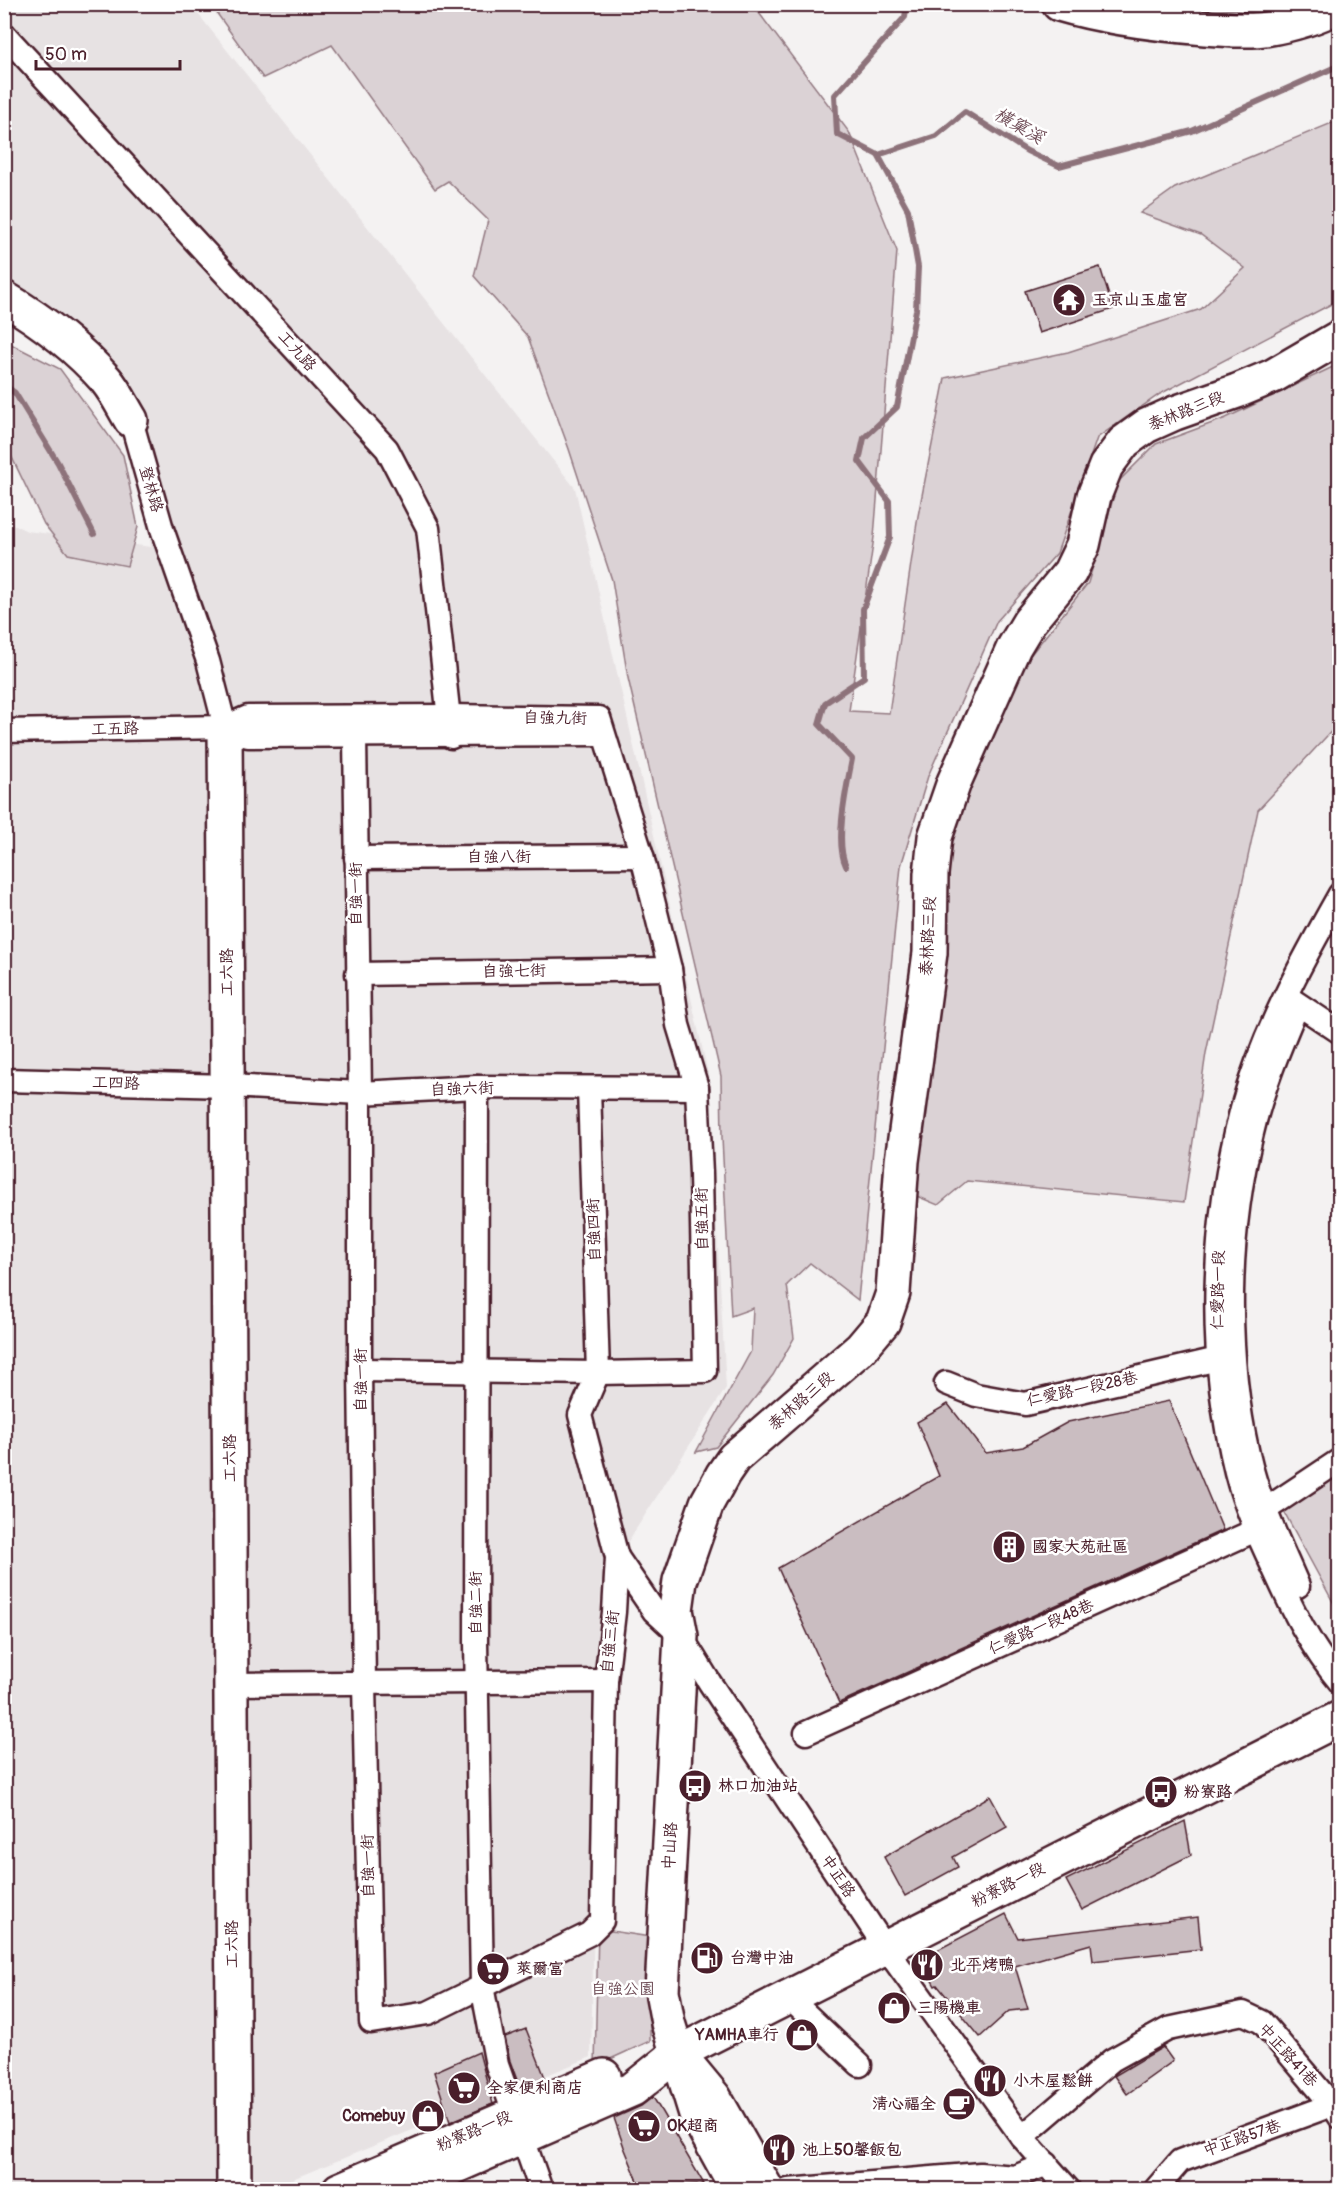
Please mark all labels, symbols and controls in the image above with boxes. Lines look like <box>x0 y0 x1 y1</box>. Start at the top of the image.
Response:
scale bar <box>36 33 180 71</box>
text: 50 m <box>45 43 87 66</box>
water label: 橫窠溪 <box>990 103 1049 150</box>
temple icon: 玉京山玉虛宮 <box>1051 282 1087 318</box>
place label: 玉京山玉虛宮 <box>1092 290 1188 310</box>
street label: 工九路 <box>274 326 320 376</box>
street label: 泰林路三段 <box>1145 387 1227 435</box>
street label: 登林路 <box>135 463 167 515</box>
street label: 自強九街 <box>523 707 587 729</box>
street label: 工五路 <box>91 719 139 739</box>
street label: 自強八街 <box>467 847 531 867</box>
street label: 自強一街 <box>346 862 366 926</box>
street label: 泰林路三段 <box>916 896 940 976</box>
street label: 工六路 <box>217 948 237 996</box>
street label: 自強七街 <box>482 960 546 982</box>
street label: 工四路 <box>92 1072 140 1094</box>
street label: 自強六街 <box>430 1078 494 1100</box>
street label: 自強五街 <box>691 1187 713 1251</box>
street label: 自強四街 <box>583 1198 605 1262</box>
street label: 仁愛路一段 <box>1207 1250 1229 1330</box>
street label: 自強一街 <box>351 1348 371 1412</box>
street label: 泰林路三段 <box>764 1367 838 1435</box>
street label: 仁愛路一段28巷 <box>1025 1367 1139 1411</box>
street label: 工六路 <box>220 1434 240 1482</box>
building icon: 國家大苑社區 <box>991 1529 1027 1565</box>
place label: 國家大苑社區 <box>1032 1537 1128 1557</box>
street label: 自強二街 <box>466 1571 486 1635</box>
street label: 仁愛路一段48巷 <box>985 1595 1097 1659</box>
street label: 自強三街 <box>597 1609 623 1675</box>
bus stop icon: 林口加油站 <box>677 1768 713 1804</box>
bus stop icon: 粉寮路 <box>1143 1774 1179 1810</box>
place label: 林口加油站 <box>718 1776 798 1796</box>
place label: 粉寮路 <box>1184 1782 1232 1802</box>
street label: 中山路 <box>659 1822 681 1870</box>
street label: 自強一街 <box>357 1834 379 1898</box>
street label: 中正路 <box>816 1851 860 1901</box>
street label: 粉寮路一段 <box>968 1858 1048 1912</box>
street label: 工六路 <box>222 1920 242 1968</box>
fuel station icon: 台灣中油 <box>689 1940 725 1976</box>
restaurant icon: 北平烤鴨 <box>909 1947 945 1983</box>
place label: 台灣中油 <box>730 1948 794 1968</box>
supermarket icon: 萊爾富 <box>475 1951 511 1987</box>
place label: 北平烤鴨 <box>950 1955 1014 1975</box>
place label: 萊爾富 <box>516 1959 564 1979</box>
park label: 自強公園 <box>591 1979 655 1999</box>
shop icon: 三陽機車 <box>876 1990 912 2026</box>
place label: 三陽機車 <box>917 1998 981 2018</box>
shop icon: YAMHA車行 <box>784 2017 820 2053</box>
street label: 中正路41巷 <box>1254 2019 1322 2091</box>
place label: YAMHA車行 <box>694 2025 779 2045</box>
restaurant icon: 小木屋鬆餅 <box>972 2063 1008 2099</box>
supermarket icon: 全家便利商店 <box>446 2070 482 2106</box>
place label: 小木屋鬆餅 <box>1013 2071 1093 2091</box>
place label: 全家便利商店 <box>487 2078 583 2098</box>
cafe icon: 清心福全 <box>941 2086 977 2122</box>
place label: 清心福全 <box>872 2094 936 2114</box>
shop icon: Comebuy <box>410 2098 446 2134</box>
place label: Comebuy <box>342 2106 405 2126</box>
street label: 粉寮路一段 <box>433 2106 515 2156</box>
supermarket icon: OK超商 <box>626 2108 662 2144</box>
street label: 中正路57巷 <box>1200 2115 1284 2161</box>
place label: OK超商 <box>667 2116 719 2136</box>
restaurant icon: 池上50馨飯包 <box>761 2132 797 2168</box>
place label: 池上50馨飯包 <box>802 2140 902 2160</box>

